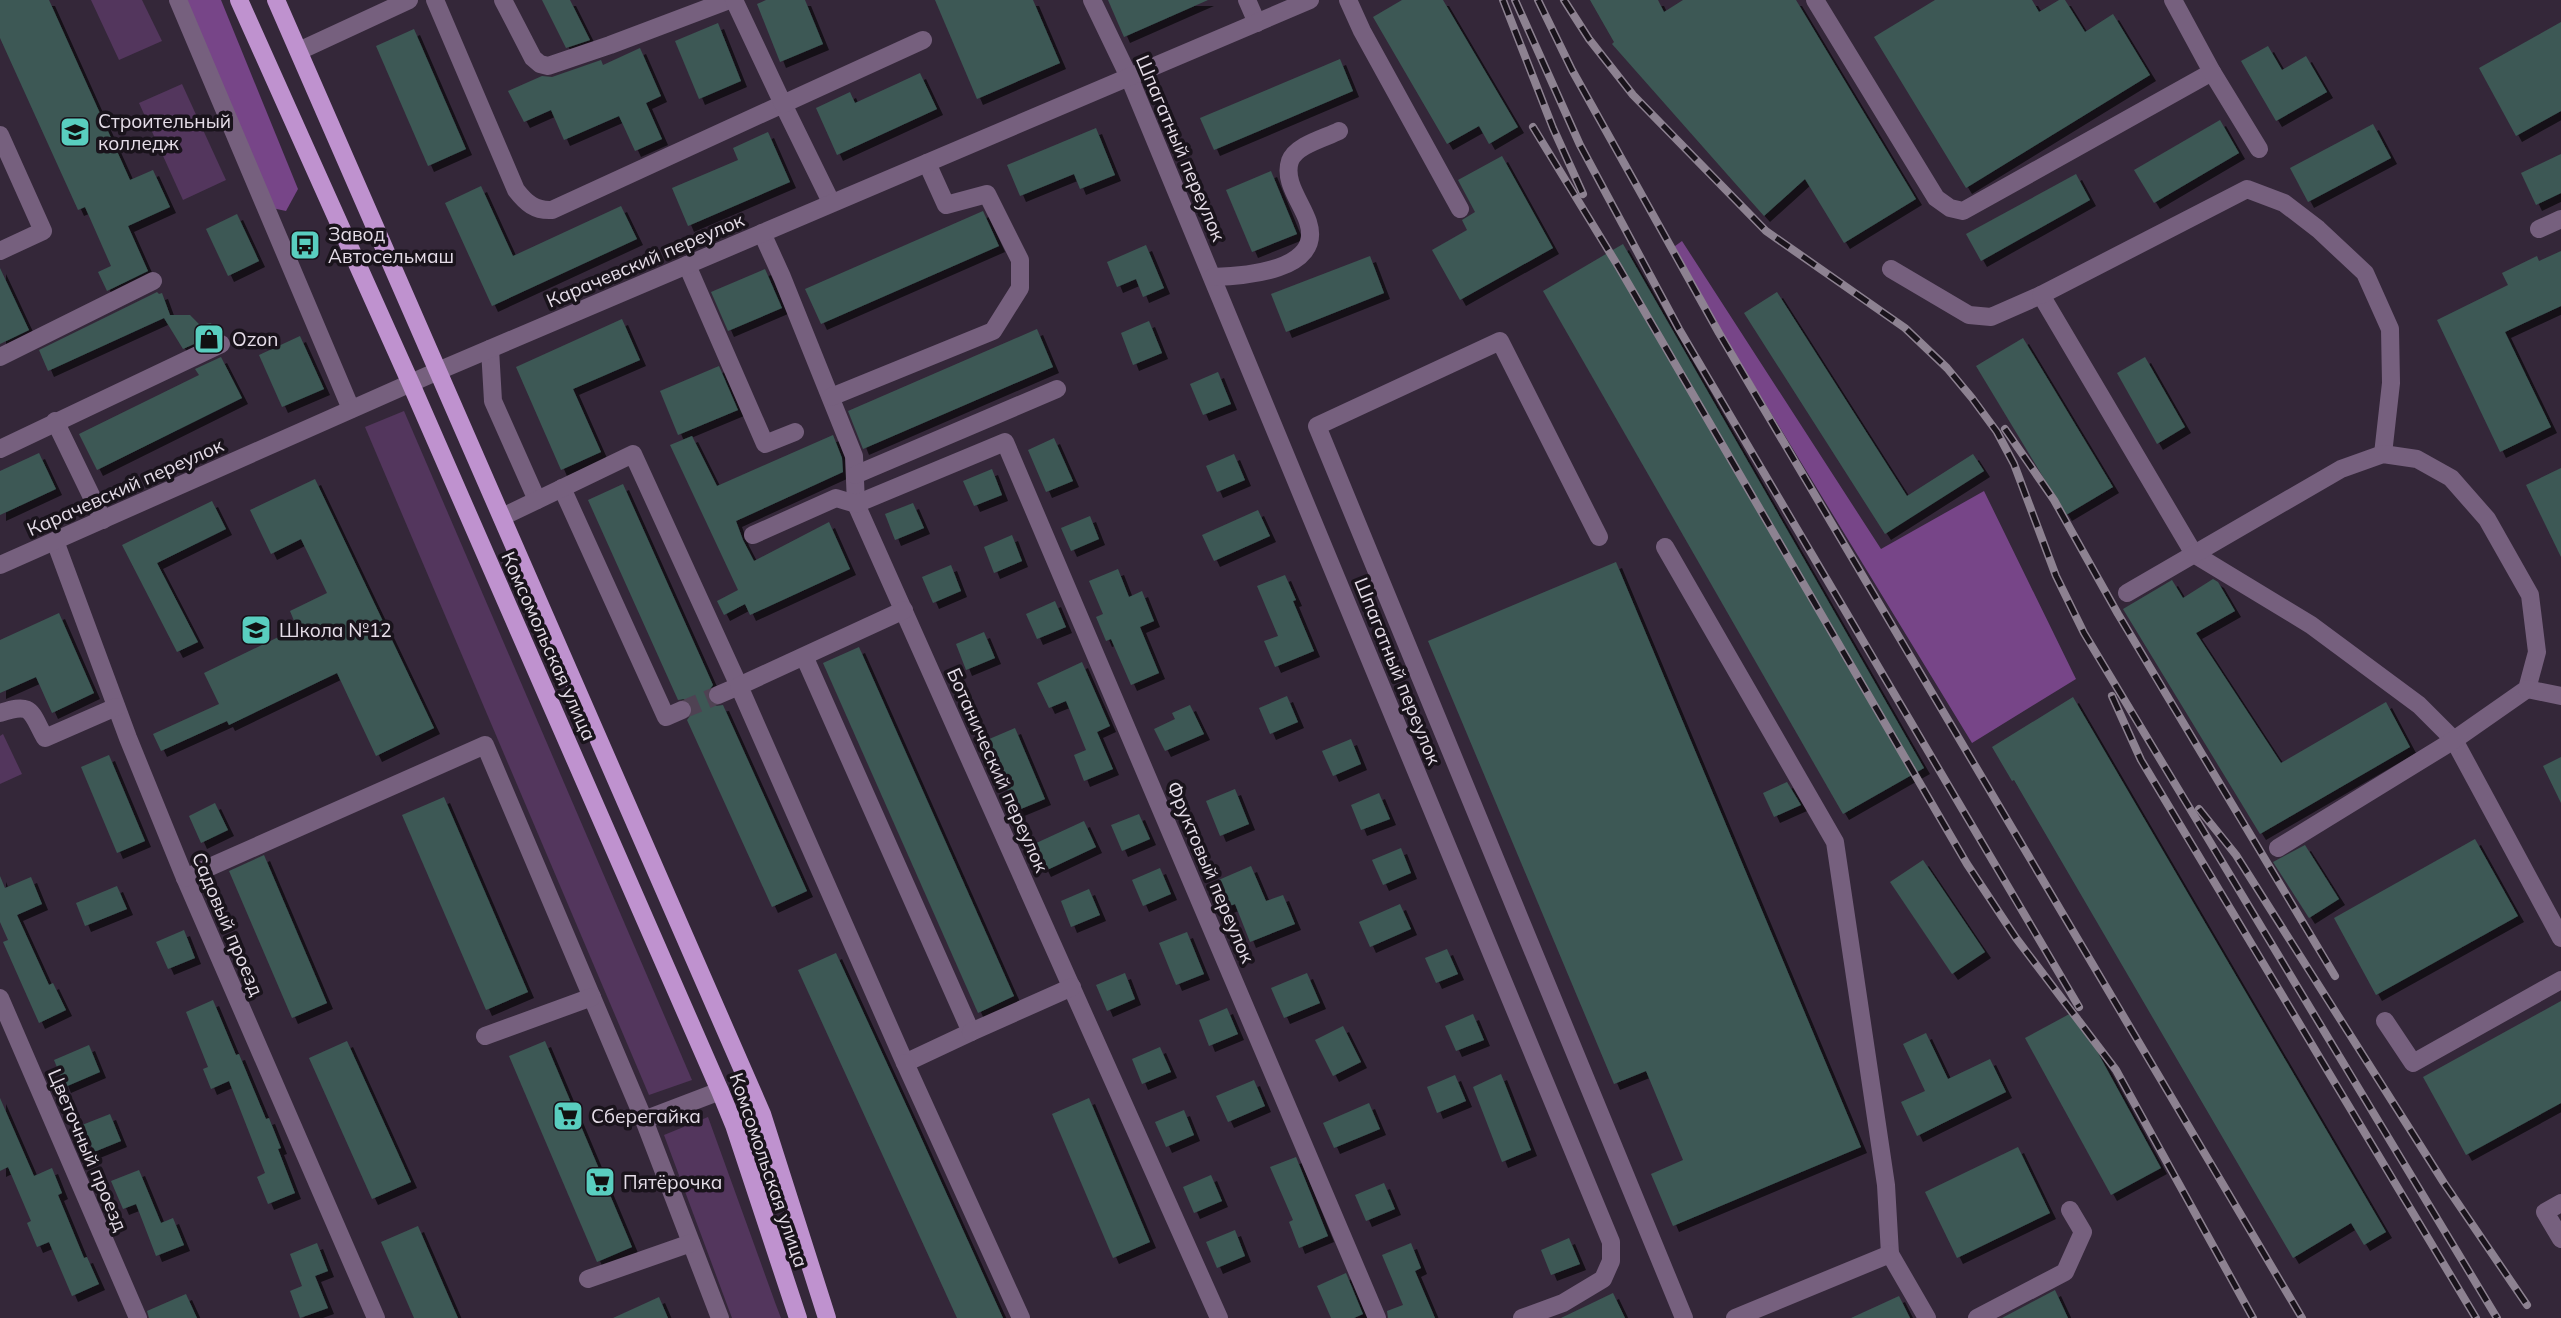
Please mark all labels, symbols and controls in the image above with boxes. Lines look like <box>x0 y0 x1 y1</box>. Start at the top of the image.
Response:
street label: Шпагатный переулок <box>1131 51 1231 245</box>
place label: Строительный колледж <box>98 109 231 155</box>
school or university icon: Строительный колледж <box>58 115 92 149</box>
street label: Карачевский переулок <box>543 207 748 313</box>
place label: Завод Автосельмаш <box>328 222 454 268</box>
bus stop icon: Завод Автосельмаш <box>288 228 322 262</box>
shop icon: Ozon <box>192 322 226 356</box>
place label: Ozon <box>232 327 278 351</box>
street label: Карачевский переулок <box>23 433 228 541</box>
street label: Комсомольская улица <box>497 548 601 744</box>
street label: Шпагатный переулок <box>1349 574 1447 769</box>
school or university icon: Школа №12 <box>239 613 273 647</box>
place label: Школа №12 <box>279 618 392 642</box>
street label: Ботанический переулок <box>942 664 1054 877</box>
street label: Фруктовый переулок <box>1162 778 1260 967</box>
street label: Садовый проезд <box>187 849 269 1000</box>
street label: Цветочный проезд <box>43 1065 133 1235</box>
street label: Комсомольская улица <box>724 1070 814 1270</box>
supermarket icon: Сберегайка <box>551 1099 585 1133</box>
place label: Сберегайка <box>591 1104 701 1128</box>
supermarket icon: Пятёрочка <box>583 1165 617 1199</box>
place label: Пятёрочка <box>623 1170 722 1194</box>

